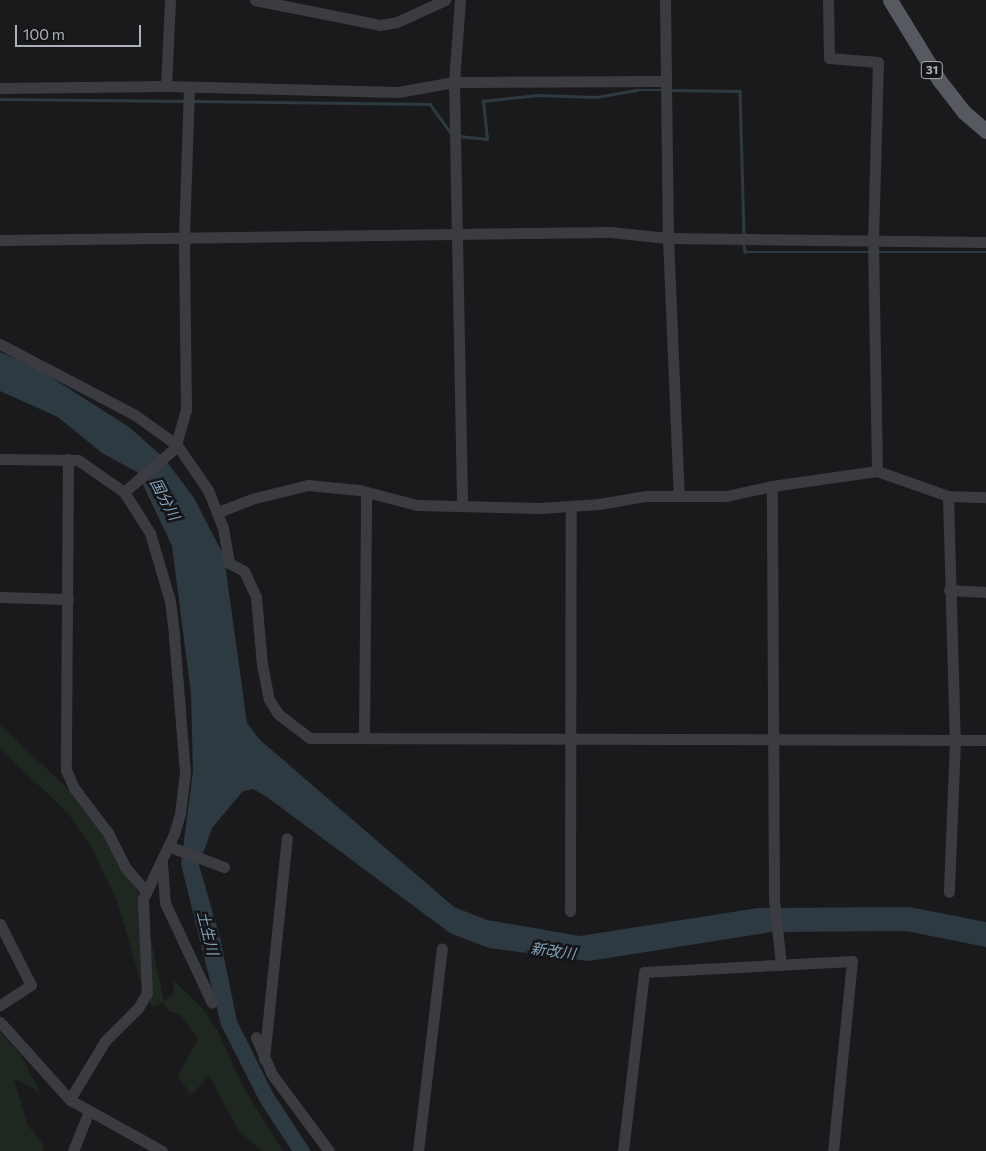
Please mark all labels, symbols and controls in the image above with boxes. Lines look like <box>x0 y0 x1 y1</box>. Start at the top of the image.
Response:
scale bar <box>18 15 144 47</box>
text: 100 m <box>23 25 65 43</box>
road number: 31 <box>921 60 943 80</box>
water label: 国分川 <box>146 475 184 523</box>
water label: 土生川 <box>194 909 222 957</box>
water label: 新改川 <box>529 939 577 963</box>

